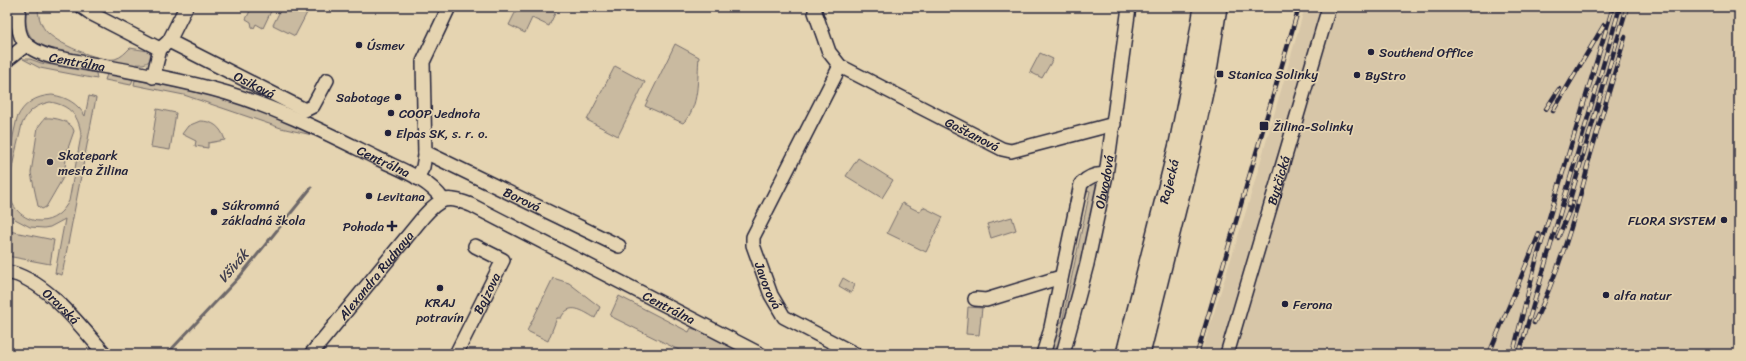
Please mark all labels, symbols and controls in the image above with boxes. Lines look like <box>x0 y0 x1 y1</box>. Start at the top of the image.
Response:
place label: Úsmev <box>367 34 405 57</box>
marker: Úsmev <box>354 40 364 50</box>
place label: Southend Office <box>1379 41 1474 64</box>
street label: Centrálna <box>47 46 108 78</box>
marker: Southend Office <box>1366 47 1376 57</box>
place label: Stanica Solinky <box>1228 63 1318 86</box>
place label: ByStro <box>1365 64 1406 87</box>
street label: Osiková <box>230 65 280 105</box>
marker: Stanica Solinky <box>1215 69 1225 79</box>
marker: ByStro <box>1352 70 1362 80</box>
place label: Sabotage <box>336 86 390 109</box>
marker: Sabotage <box>393 92 403 102</box>
place label: COOP Jednota <box>399 102 480 125</box>
marker: COOP Jednota <box>386 108 396 118</box>
street label: Gaštanová <box>941 111 1004 158</box>
place label: Žilina-Solinky <box>1273 115 1353 138</box>
marker: Žilina-Solinky <box>1258 120 1270 132</box>
place label: Elpas SK, s. r. o. <box>396 122 488 145</box>
marker: Elpas SK, s. r. o. <box>383 128 393 138</box>
street label: Centrálna <box>353 139 415 184</box>
place label: Skatepark mesta Žilina <box>58 144 128 182</box>
street label: Bytčická <box>1260 152 1297 208</box>
street label: Obvodová <box>1088 153 1121 211</box>
street label: Rajecká <box>1152 156 1186 206</box>
marker: Skatepark mesta Žilina <box>45 157 55 167</box>
street label: Borová <box>499 181 545 219</box>
place label: Levitana <box>377 185 426 208</box>
marker: Levitana <box>364 191 374 201</box>
place label: Súkromná základná škola <box>221 194 306 232</box>
marker: Súkromná základná škola <box>209 207 219 217</box>
place label: FLORA SYSTEM <box>1628 209 1716 232</box>
place label: Pohoda <box>343 215 384 238</box>
marker: FLORA SYSTEM <box>1719 215 1729 225</box>
marker: Pohoda <box>387 221 397 231</box>
street label: Alexandra Rudnaya <box>332 225 420 326</box>
water label: Všivák <box>211 242 256 289</box>
street label: Javorová <box>748 258 788 314</box>
street label: Bajzova <box>467 268 507 318</box>
street label: Oravská <box>37 282 86 330</box>
marker: KRAJ potravín <box>435 283 445 293</box>
street label: Centrálna <box>638 284 700 331</box>
place label: alfa natur <box>1614 284 1672 307</box>
marker: alfa natur <box>1601 290 1611 300</box>
place label: KRAJ potravín <box>415 291 464 329</box>
place label: Ferona <box>1293 293 1333 316</box>
marker: Ferona <box>1280 299 1290 309</box>

